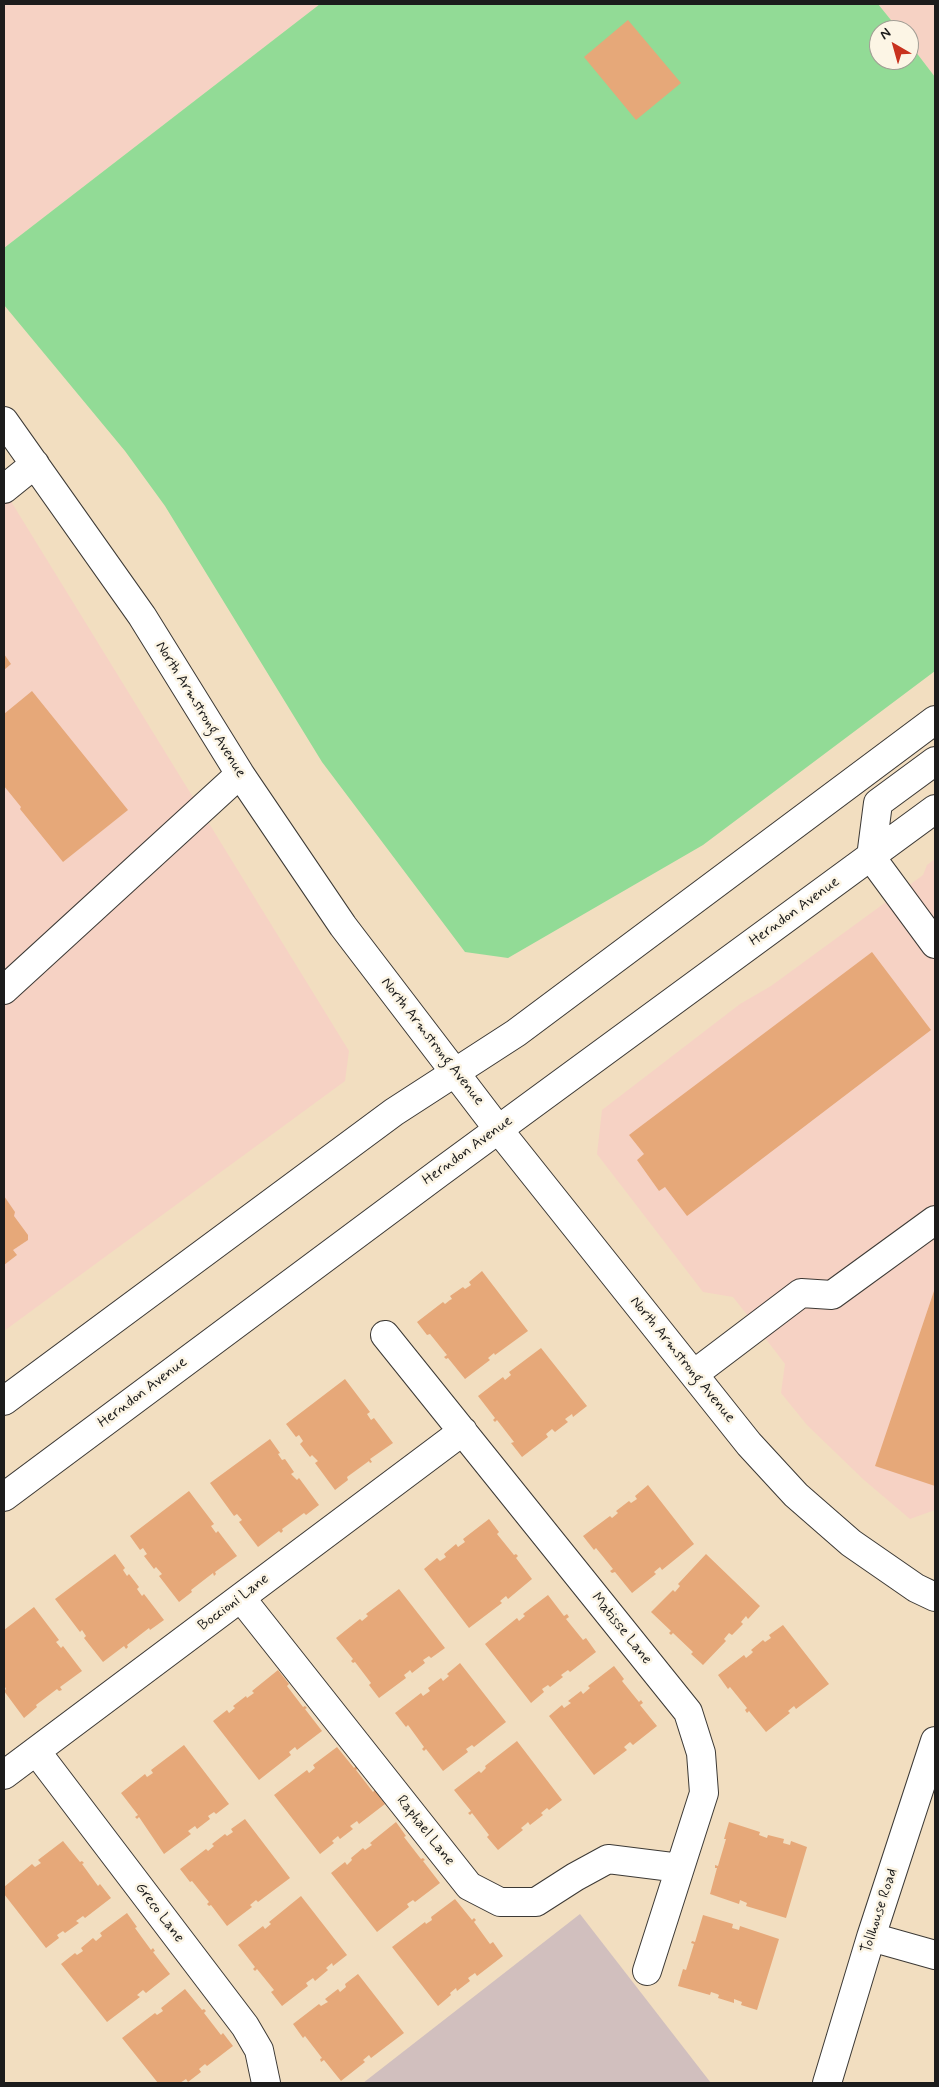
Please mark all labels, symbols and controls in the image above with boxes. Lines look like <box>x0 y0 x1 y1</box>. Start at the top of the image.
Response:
north arrow <box>869 20 919 70</box>
text: N <box>876 24 895 44</box>
street label: North Armstrong Avenue <box>151 639 249 781</box>
street label: Herndon Avenue <box>746 873 844 951</box>
street label: North Armstrong Avenue <box>376 974 488 1110</box>
street label: Herndon Avenue <box>419 1112 517 1190</box>
street label: North Armstrong Avenue <box>626 1293 738 1427</box>
street label: Herndon Avenue <box>95 1354 191 1432</box>
street label: Boccioni Lane <box>195 1571 273 1635</box>
street label: Matisse Lane <box>587 1590 655 1668</box>
street label: Raphael Lane <box>392 1792 458 1870</box>
street label: Tollhouse Road <box>858 1866 902 1956</box>
street label: Greco Lane <box>131 1879 187 1947</box>

